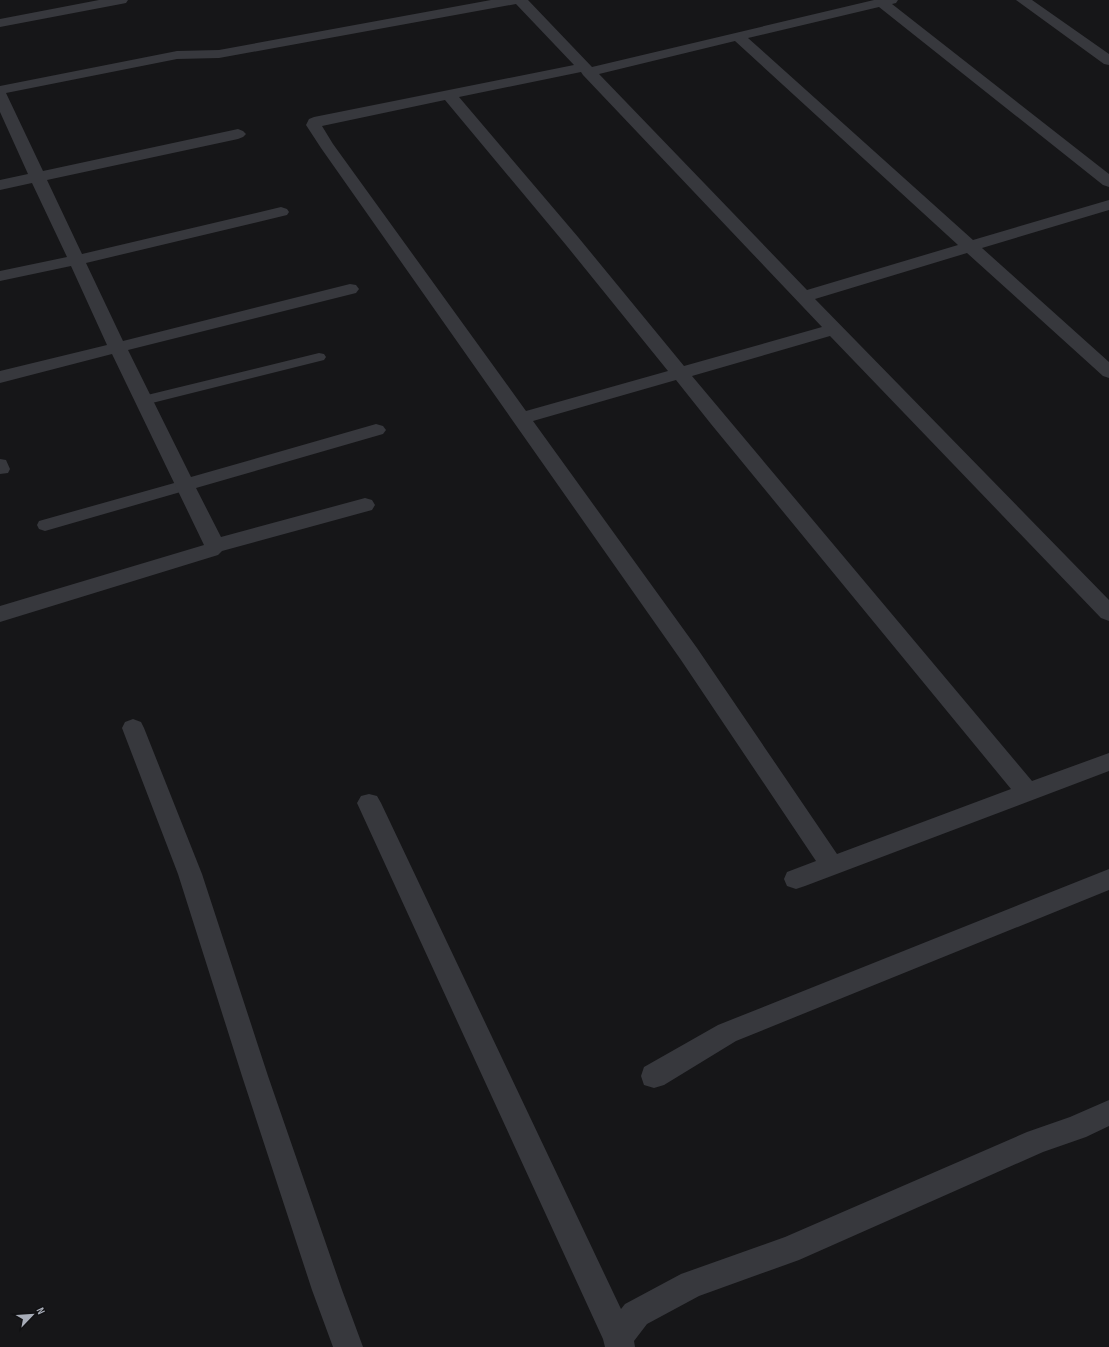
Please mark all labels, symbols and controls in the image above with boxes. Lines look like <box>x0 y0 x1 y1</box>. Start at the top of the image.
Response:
north arrow <box>12 1295 52 1335</box>
text: N <box>33 1306 48 1317</box>

